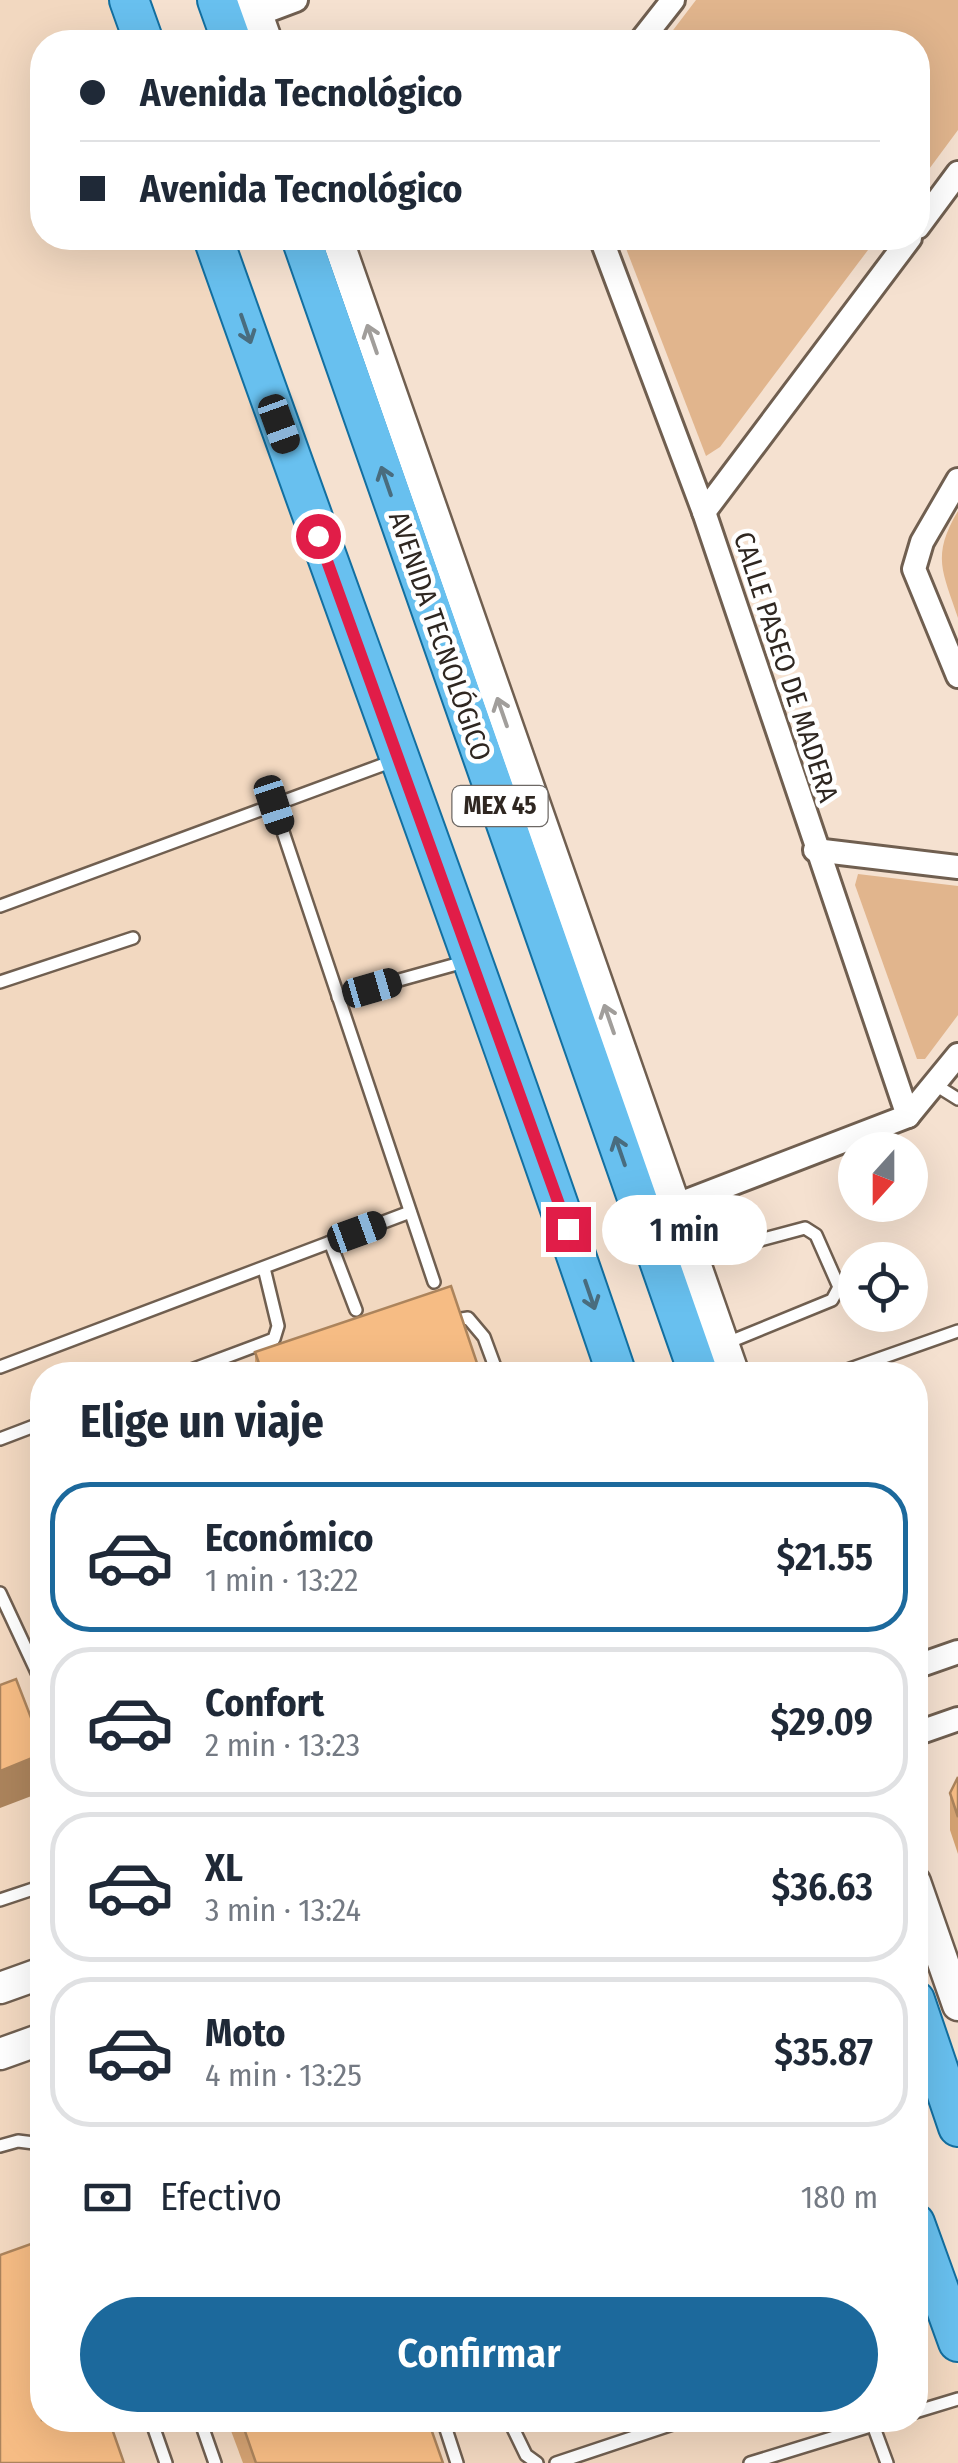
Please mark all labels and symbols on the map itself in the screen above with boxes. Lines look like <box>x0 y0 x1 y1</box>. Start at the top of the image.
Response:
one-way arrow <box>238 313 256 344</box>
one-way arrow <box>362 324 380 355</box>
car <box>255 391 303 457</box>
one-way arrow <box>376 466 394 497</box>
street label: AVENIDA TECNOLÓGICO <box>382 507 498 765</box>
route start <box>296 514 341 559</box>
street label: CALLE PASEO DE MADERA <box>727 528 845 806</box>
one-way arrow <box>492 697 510 728</box>
car <box>250 772 298 838</box>
road number: MEX 45 <box>452 786 548 826</box>
car <box>339 965 405 1011</box>
one-way arrow <box>599 1004 617 1035</box>
north arrow <box>838 1132 928 1222</box>
one-way arrow <box>610 1135 628 1167</box>
callout: 1 min <box>603 1194 768 1264</box>
route end <box>546 1207 591 1252</box>
car <box>324 1208 390 1256</box>
one-way arrow <box>582 1278 600 1309</box>

